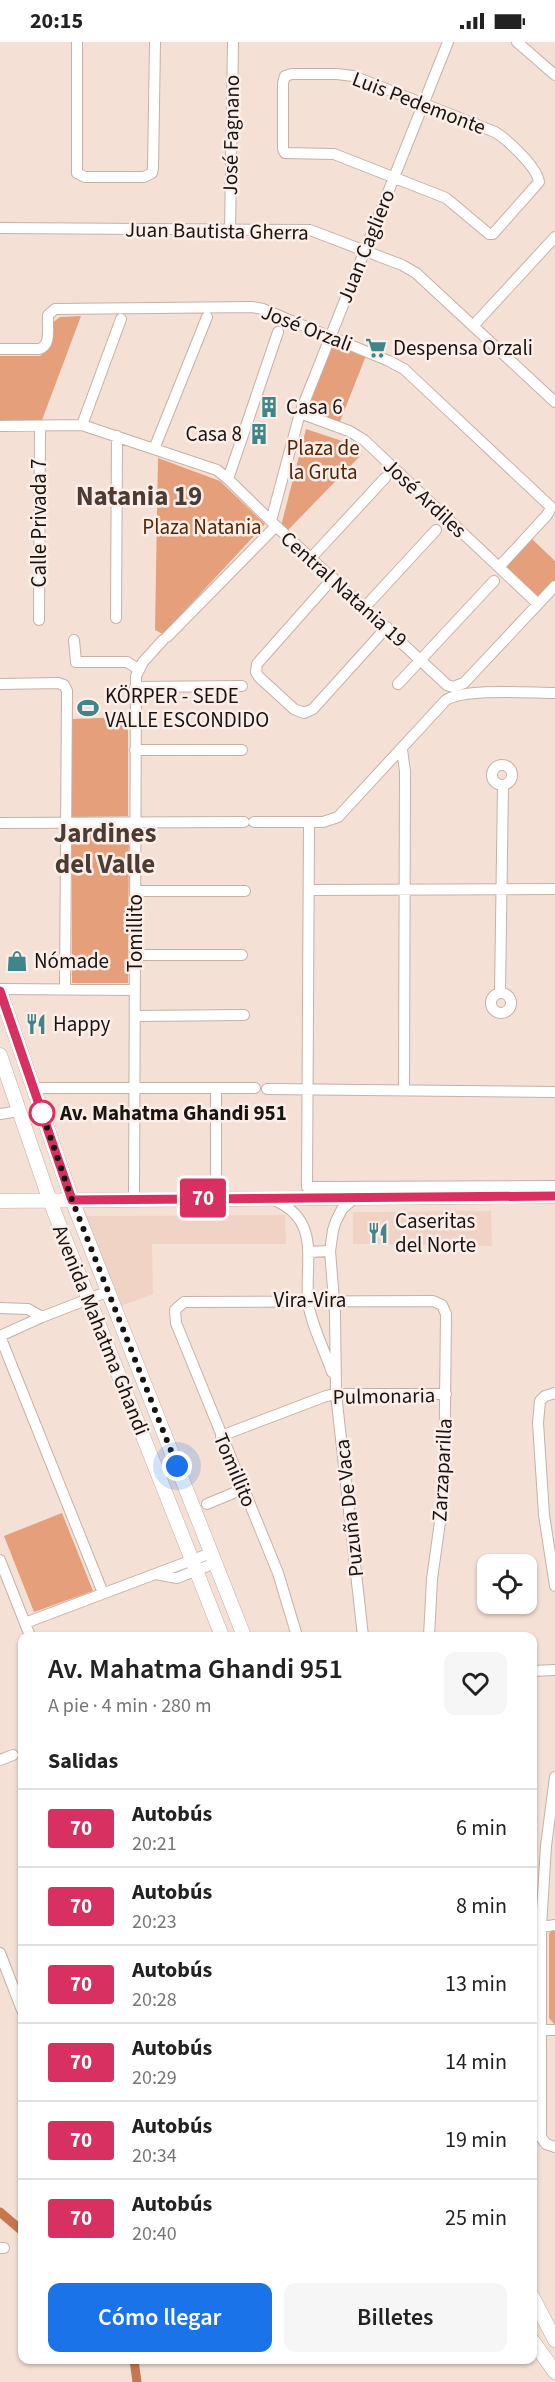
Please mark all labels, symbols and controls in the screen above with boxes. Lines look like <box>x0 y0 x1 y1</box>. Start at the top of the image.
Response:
text: 20:15 <box>30 5 83 37</box>
street label: Luis Pedemonte <box>348 64 490 142</box>
street label: José Fagnano <box>215 74 247 196</box>
street label: Juan Cagliero <box>330 185 402 307</box>
street label: Juan Bautista Gherra <box>125 214 309 248</box>
street label: José Orzali <box>257 297 357 359</box>
place label: Despensa Orzali <box>393 333 533 363</box>
supermarket icon: Despensa Orzali <box>364 336 388 360</box>
place label: Casa 6 <box>286 392 343 422</box>
building icon: Casa 6 <box>257 395 281 419</box>
place label: Casa 8 <box>185 419 242 449</box>
building icon: Casa 8 <box>247 422 271 446</box>
park label: Plaza de la Gruta <box>286 433 360 487</box>
street label: José Ardiles <box>376 451 474 545</box>
street label: Calle Privada 7 <box>24 458 54 588</box>
district label: Natania 19 <box>76 477 202 516</box>
park label: Plaza Natania <box>142 512 262 542</box>
street label: Central Natania 19 <box>274 524 414 654</box>
place label: KÖRPER - SEDE VALLE ESCONDIDO <box>105 681 269 735</box>
sports icon: KÖRPER - SEDE VALLE ESCONDIDO <box>76 696 100 720</box>
district label: Jardines del Valle <box>54 814 156 884</box>
street label: Tomillito <box>120 894 150 972</box>
place label: Nómade <box>34 946 109 976</box>
shop icon: Nómade <box>5 949 29 973</box>
place label: Happy <box>53 1009 111 1039</box>
restaurant icon: Happy <box>24 1012 48 1036</box>
place label: Av. Mahatma Ghandi 951 <box>59 1098 287 1128</box>
marker: Av. Mahatma Ghandi 951 <box>29 1100 55 1126</box>
line badge: 70 <box>176 1178 230 1218</box>
text: 70 <box>192 1183 214 1213</box>
place label: Caseritas del Norte <box>395 1206 476 1260</box>
street label: Avenida Mahatma Ghandi <box>45 1220 157 1440</box>
restaurant icon: Caseritas del Norte <box>366 1221 390 1245</box>
street label: Vira-Vira <box>274 1285 346 1315</box>
street label: Pulmonaria <box>332 1380 436 1412</box>
street label: Zarzaparilla <box>424 1418 460 1522</box>
street label: Tomillito <box>206 1428 264 1512</box>
street label: Puzuña De Vaca <box>327 1438 371 1578</box>
your location <box>162 1451 192 1481</box>
map controls <box>477 1554 537 1614</box>
button: locate <box>477 1554 537 1614</box>
text: Av. Mahatma Ghandi 951 <box>48 1649 343 1689</box>
button: heart <box>444 1652 507 1715</box>
text: A pie · 4 min · 280 m <box>48 1692 212 1720</box>
text: Salidas <box>48 1745 118 1777</box>
text: Autobús <box>132 1798 212 1830</box>
text: 6 min <box>456 1812 507 1844</box>
text: 70 <box>70 1813 92 1843</box>
text: 20:21 <box>132 1830 177 1858</box>
text: Autobús <box>132 1876 212 1908</box>
text: 8 min <box>456 1890 507 1922</box>
text: 70 <box>70 1891 92 1921</box>
text: 20:23 <box>132 1908 177 1936</box>
text: Autobús <box>132 1954 212 1986</box>
text: 13 min <box>445 1968 507 2000</box>
text: 70 <box>70 1969 92 1999</box>
text: 20:28 <box>132 1986 177 2014</box>
text: Autobús <box>132 2032 212 2064</box>
text: 14 min <box>445 2046 507 2078</box>
text: 70 <box>70 2047 92 2077</box>
text: 20:29 <box>132 2064 177 2092</box>
text: Autobús <box>132 2110 212 2142</box>
text: 19 min <box>445 2124 507 2156</box>
text: 70 <box>70 2125 92 2155</box>
text: 20:34 <box>132 2142 177 2170</box>
text: Autobús <box>132 2188 212 2220</box>
text: 25 min <box>445 2202 507 2234</box>
text: 70 <box>70 2203 92 2233</box>
text: 20:40 <box>132 2220 177 2248</box>
button: Cómo llegar <box>48 2283 272 2352</box>
button: Billetes <box>284 2283 507 2352</box>

